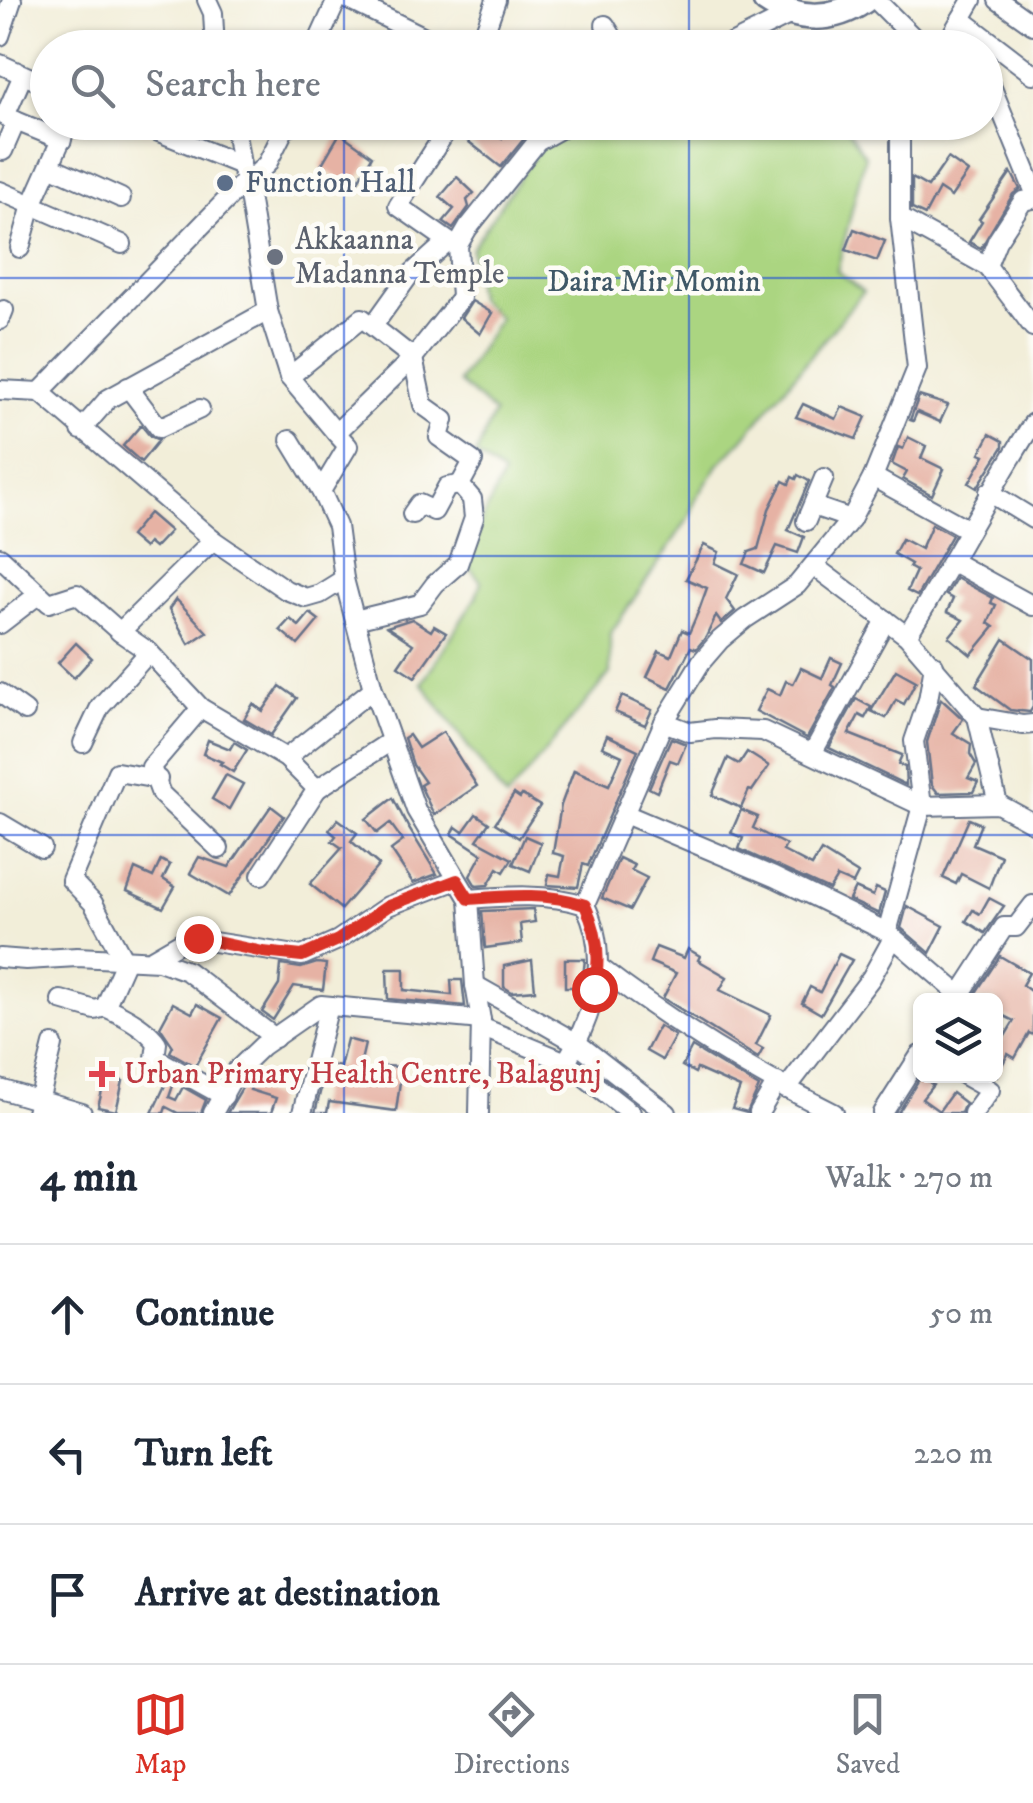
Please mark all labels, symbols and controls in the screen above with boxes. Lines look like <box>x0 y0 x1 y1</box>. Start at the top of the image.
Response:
search box <box>30 30 1003 140</box>
icon: search <box>65 58 120 113</box>
text: Search here <box>145 61 321 109</box>
place label: Function Hall <box>245 165 416 202</box>
marker: Function Hall <box>214 172 236 194</box>
place label: Akkaanna Madanna Temple <box>295 222 504 293</box>
marker: Akkaanna Madanna Temple <box>264 246 286 268</box>
park label: Daira Mir Momin <box>547 264 761 301</box>
route end <box>176 916 222 962</box>
route start <box>572 967 618 1013</box>
map controls <box>913 993 1003 1083</box>
button: layers <box>913 993 1003 1083</box>
place label: Urban Primary Health Centre, Balagunj <box>124 1056 601 1093</box>
marker: Urban Primary Health Centre, Balagunj <box>89 1061 115 1087</box>
text: 4 min <box>40 1152 138 1204</box>
text: Walk · 270 m <box>825 1158 993 1198</box>
icon: ahead <box>40 1287 95 1342</box>
text: Continue <box>135 1290 274 1338</box>
text: 50 m <box>929 1294 993 1334</box>
icon: left <box>40 1427 95 1482</box>
text: Turn left <box>135 1430 273 1478</box>
text: 220 m <box>913 1434 993 1474</box>
icon: arrive <box>40 1567 95 1622</box>
text: Arrive at destination <box>135 1570 440 1618</box>
tab: Map <box>133 1687 188 1782</box>
tab: Directions <box>454 1687 570 1782</box>
tab: Saved <box>836 1687 900 1782</box>

